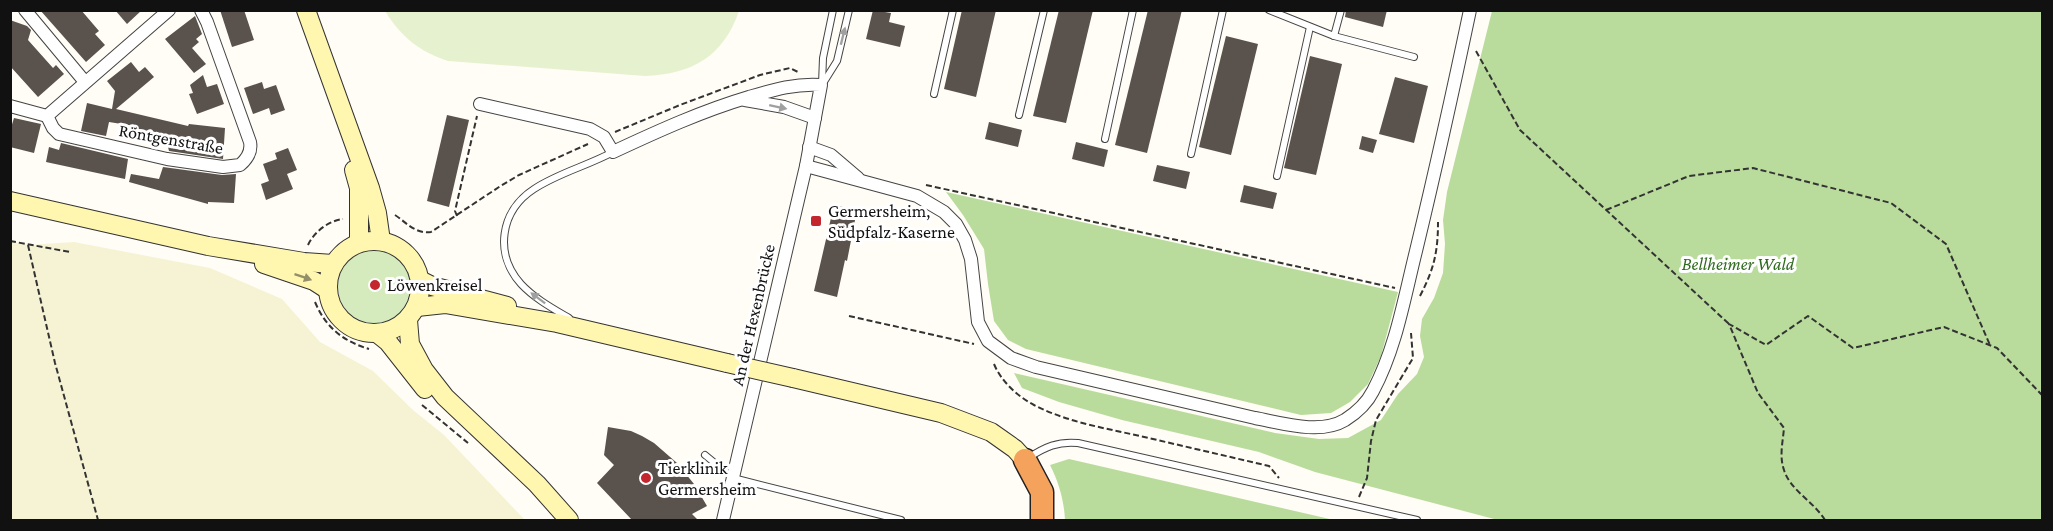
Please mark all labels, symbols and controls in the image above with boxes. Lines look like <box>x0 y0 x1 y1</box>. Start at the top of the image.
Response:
one-way arrow <box>839 27 848 45</box>
one-way arrow <box>769 103 788 112</box>
street label: Röntgenstraße <box>117 120 225 158</box>
place label: Germersheim, Südpfalz-Kaserne <box>828 201 955 242</box>
marker: Germersheim, Südpfalz-Kaserne <box>809 214 823 228</box>
street label: An der Hexenbrücke <box>727 242 779 388</box>
park label: Bellheimer Wald <box>1682 254 1795 274</box>
one-way arrow <box>294 273 312 282</box>
place label: Löwenkreisel <box>387 275 483 295</box>
marker: Löwenkreisel <box>368 278 382 292</box>
one-way arrow <box>531 293 546 305</box>
place label: Tierklinik Germersheim <box>658 458 757 499</box>
marker: Tierklinik Germersheim <box>639 471 653 485</box>

